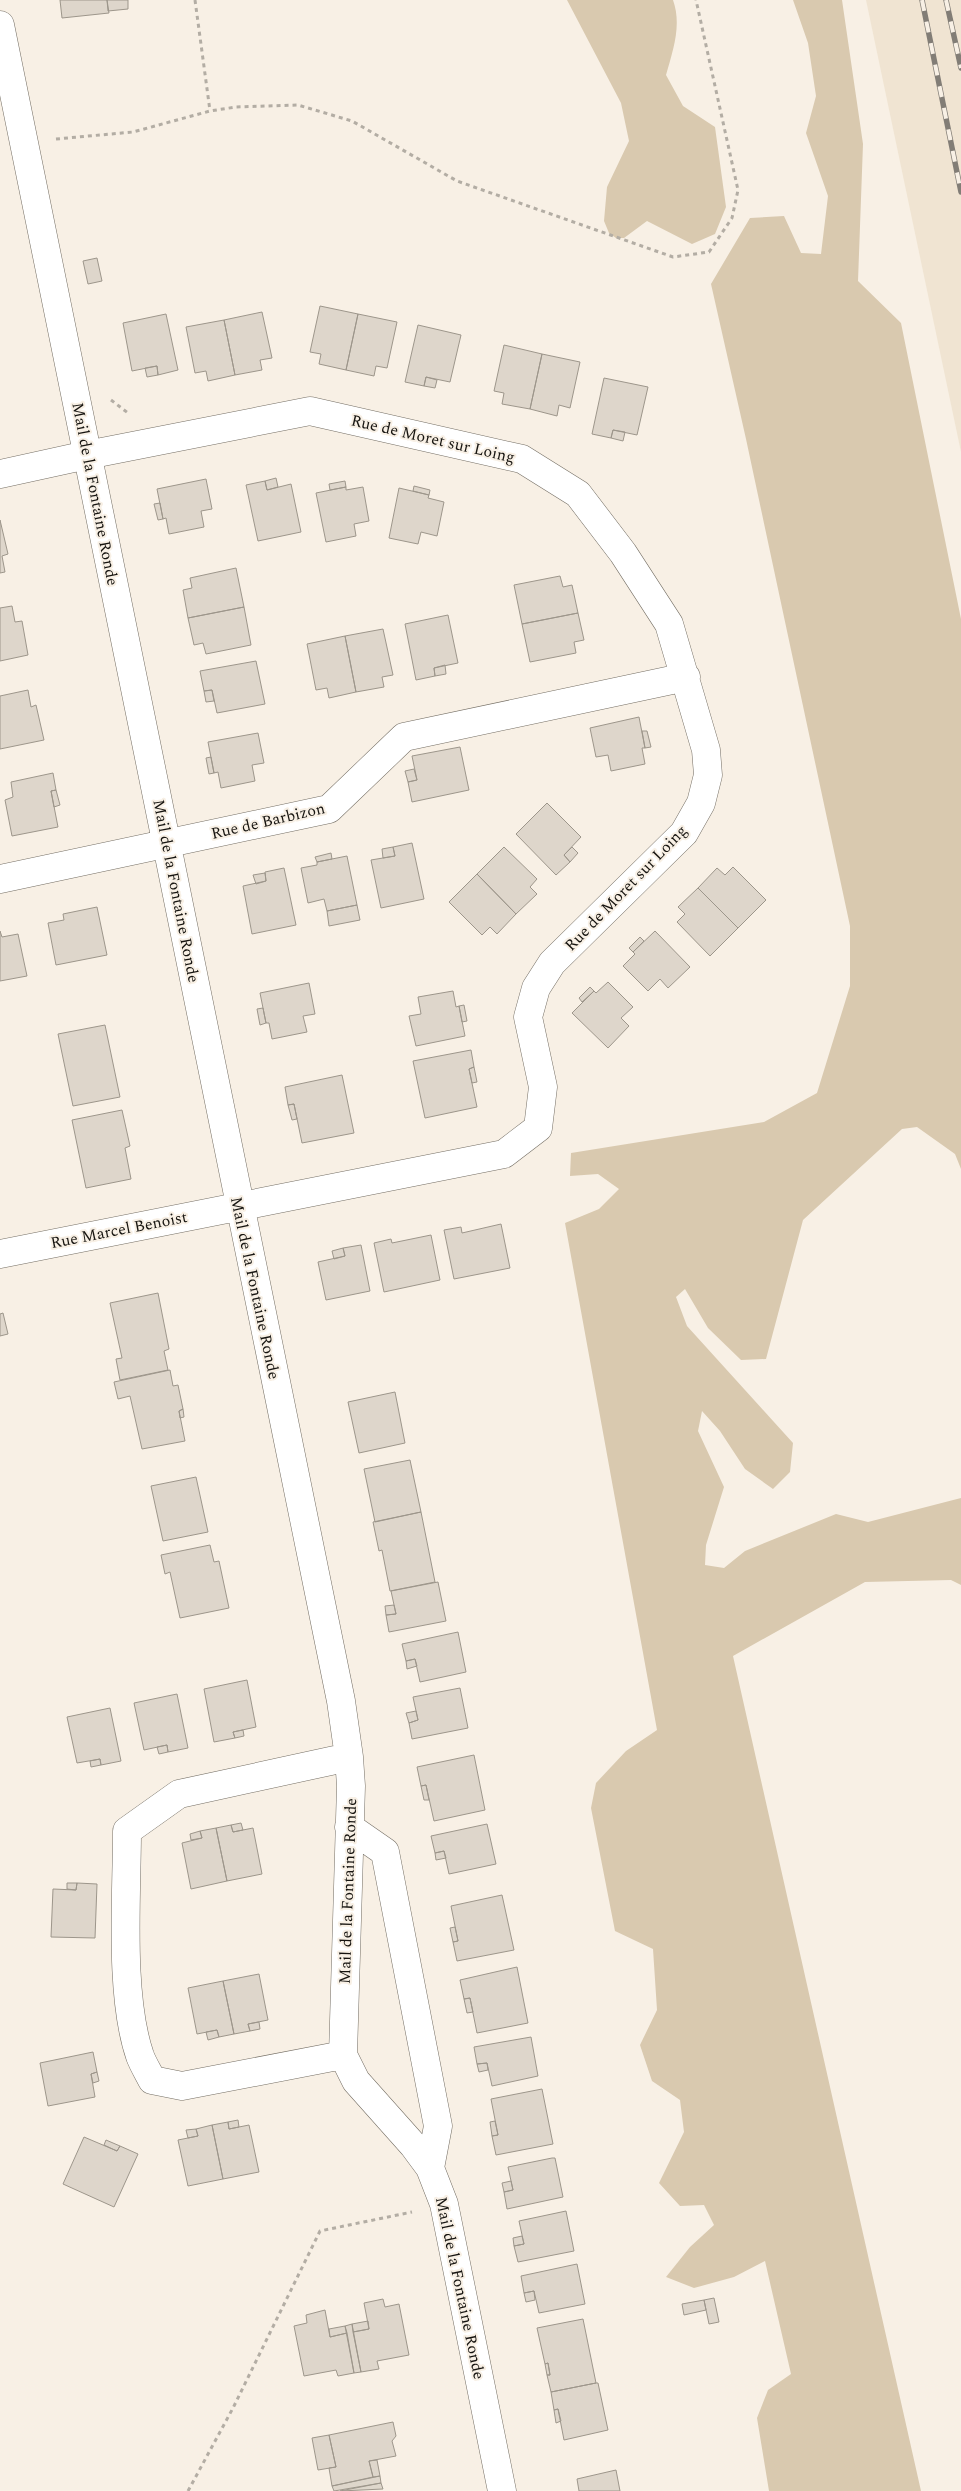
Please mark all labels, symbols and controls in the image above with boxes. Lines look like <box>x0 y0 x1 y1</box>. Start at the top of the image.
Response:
street label: Mail de la Fontaine Ronde <box>65 400 125 588</box>
street label: Rue de Moret sur Loing <box>349 408 517 470</box>
street label: Rue de Barbizon <box>209 796 327 846</box>
street label: Mail de la Fontaine Ronde <box>146 797 206 985</box>
street label: Rue de Moret sur Loing <box>559 819 693 957</box>
street label: Mail de la Fontaine Ronde <box>224 1194 286 1382</box>
street label: Rue Marcel Benoist <box>49 1205 190 1255</box>
street label: Mail de la Fontaine Ronde <box>333 1798 363 1984</box>
street label: Mail de la Fontaine Ronde <box>429 2194 491 2382</box>

